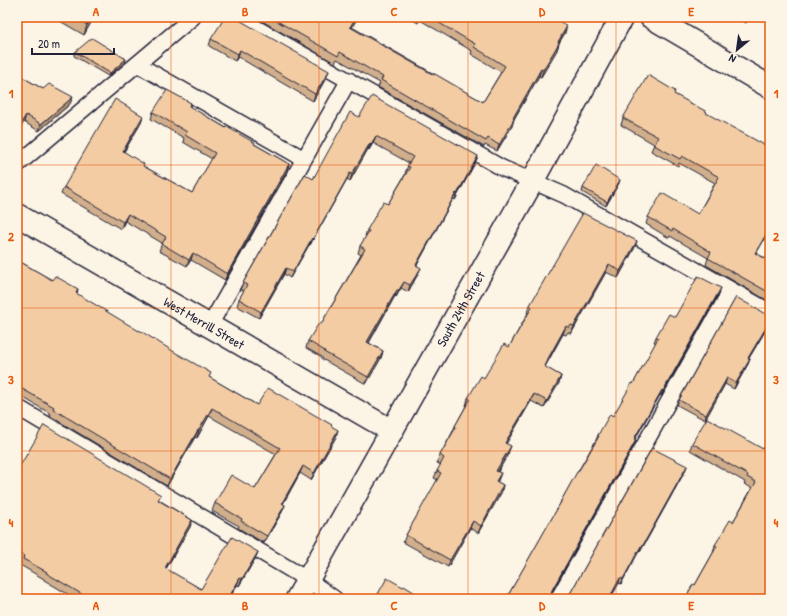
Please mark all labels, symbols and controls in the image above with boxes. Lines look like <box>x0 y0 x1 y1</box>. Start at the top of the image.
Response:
text: A <box>93 2 100 20</box>
text: B <box>242 2 249 20</box>
text: C <box>390 2 398 20</box>
text: D <box>539 2 546 20</box>
text: E <box>688 2 694 20</box>
scale bar <box>32 30 114 56</box>
north arrow <box>717 30 757 70</box>
text: 20 m <box>38 35 60 52</box>
text: N <box>726 51 738 66</box>
text: 1 <box>9 84 14 102</box>
text: 1 <box>774 84 779 102</box>
text: 2 <box>8 227 15 245</box>
text: 2 <box>773 227 780 245</box>
street label: South 24th Street <box>432 268 489 350</box>
street label: West Merrill Street <box>160 292 248 353</box>
text: 3 <box>8 370 14 388</box>
text: 3 <box>773 370 779 388</box>
text: 4 <box>9 513 14 531</box>
text: 4 <box>774 513 779 531</box>
text: A <box>93 596 100 614</box>
text: B <box>242 596 249 614</box>
text: C <box>390 596 398 614</box>
text: D <box>539 596 546 614</box>
text: E <box>688 596 694 614</box>

